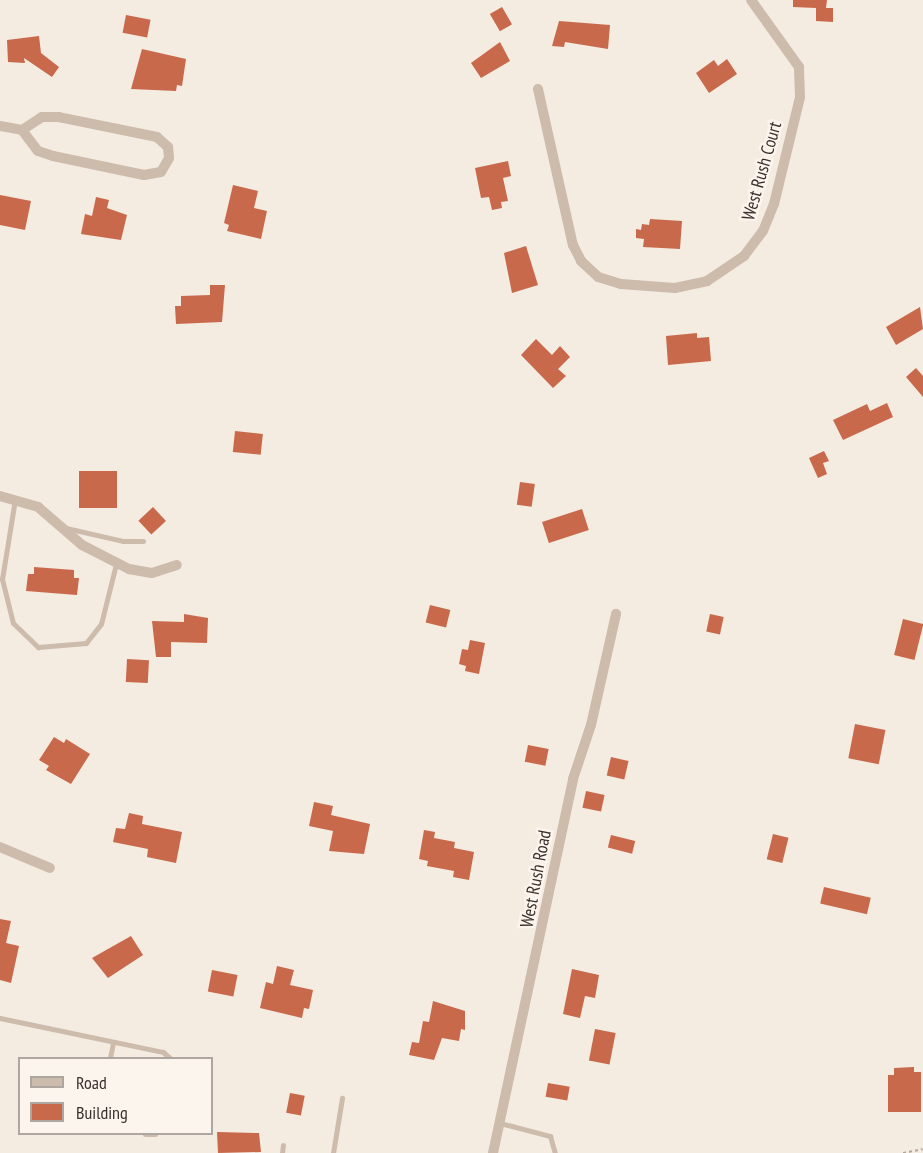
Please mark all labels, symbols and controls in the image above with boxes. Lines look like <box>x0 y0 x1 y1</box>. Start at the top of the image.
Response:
street label: West Rush Court <box>738 119 786 223</box>
street label: West Rush Road <box>516 828 556 930</box>
legend <box>18 1057 213 1135</box>
text: Road <box>76 1071 107 1094</box>
text: Building <box>76 1101 128 1124</box>

